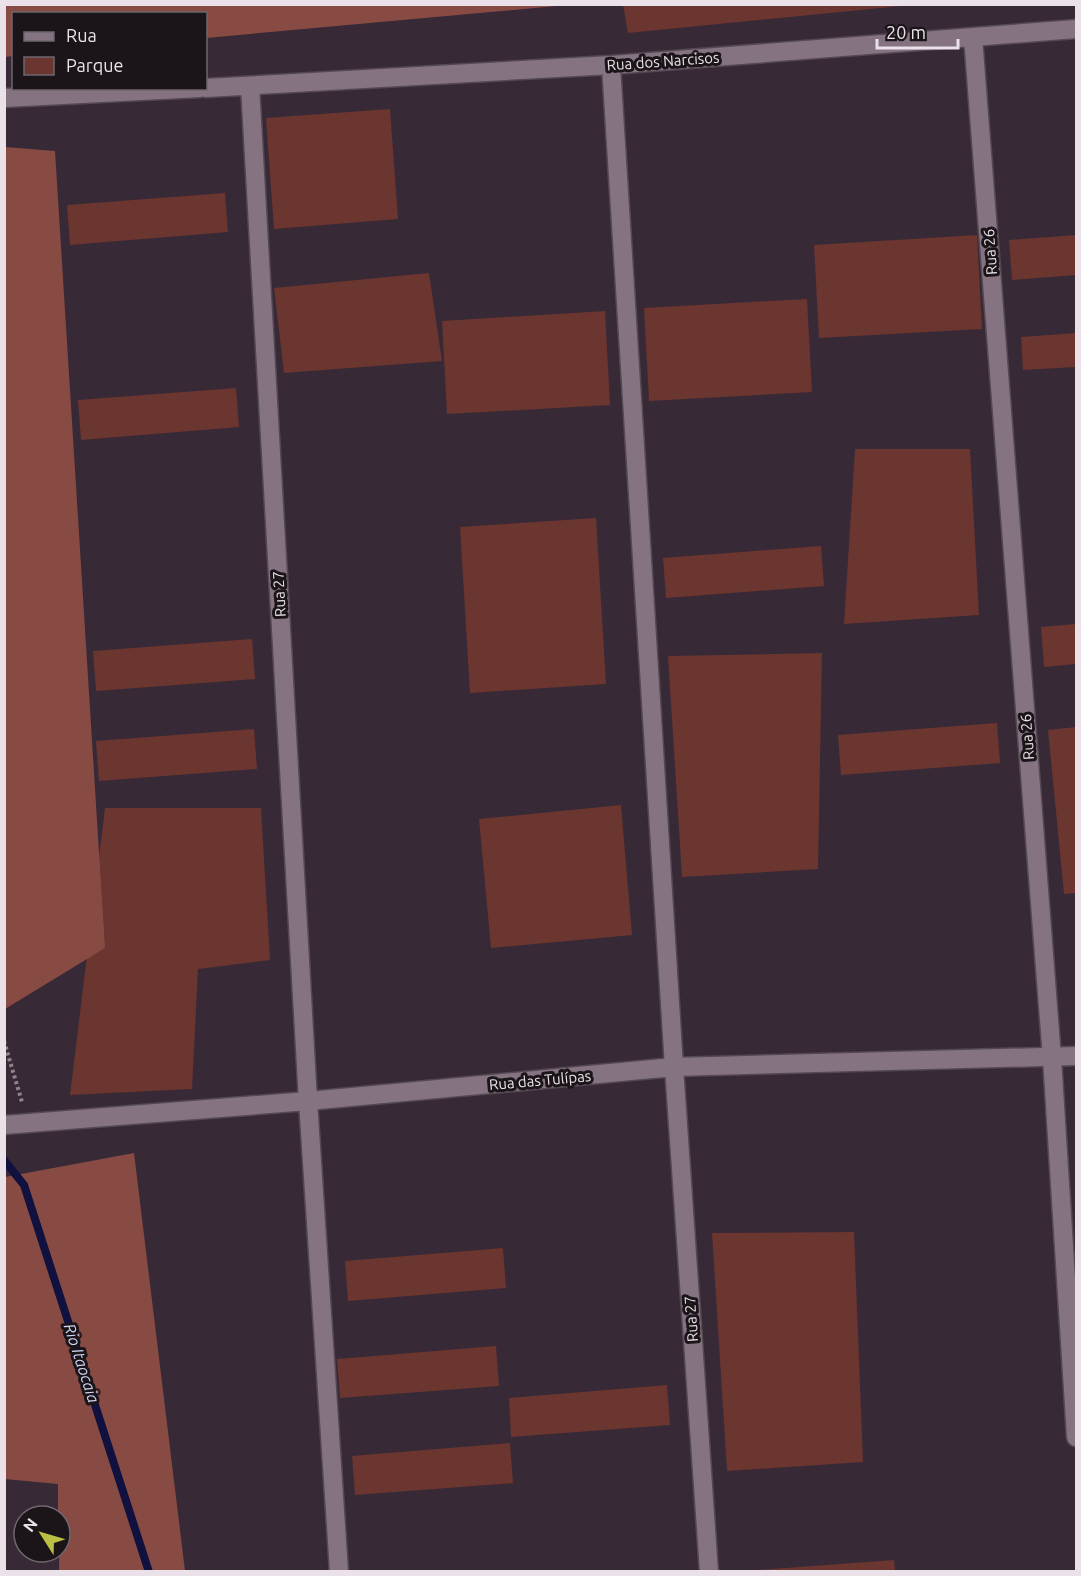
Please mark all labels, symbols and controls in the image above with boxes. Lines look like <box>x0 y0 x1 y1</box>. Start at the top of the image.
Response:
legend <box>12 12 207 90</box>
scale bar <box>877 12 958 50</box>
text: 20 m <box>886 22 926 42</box>
text: Rua <box>66 25 97 45</box>
street label: Rua dos Narcisos <box>606 49 720 73</box>
text: Parque <box>66 55 123 75</box>
street label: Rua 26 <box>980 228 1000 276</box>
street label: Rua 27 <box>269 571 289 617</box>
street label: Rua 26 <box>1017 713 1037 761</box>
street label: Rua das Tulípas <box>488 1067 592 1093</box>
street label: Rua 27 <box>681 1295 701 1343</box>
water label: Rio Itaocaia <box>61 1321 103 1405</box>
north arrow <box>12 1504 72 1564</box>
text: N <box>19 1515 41 1535</box>

